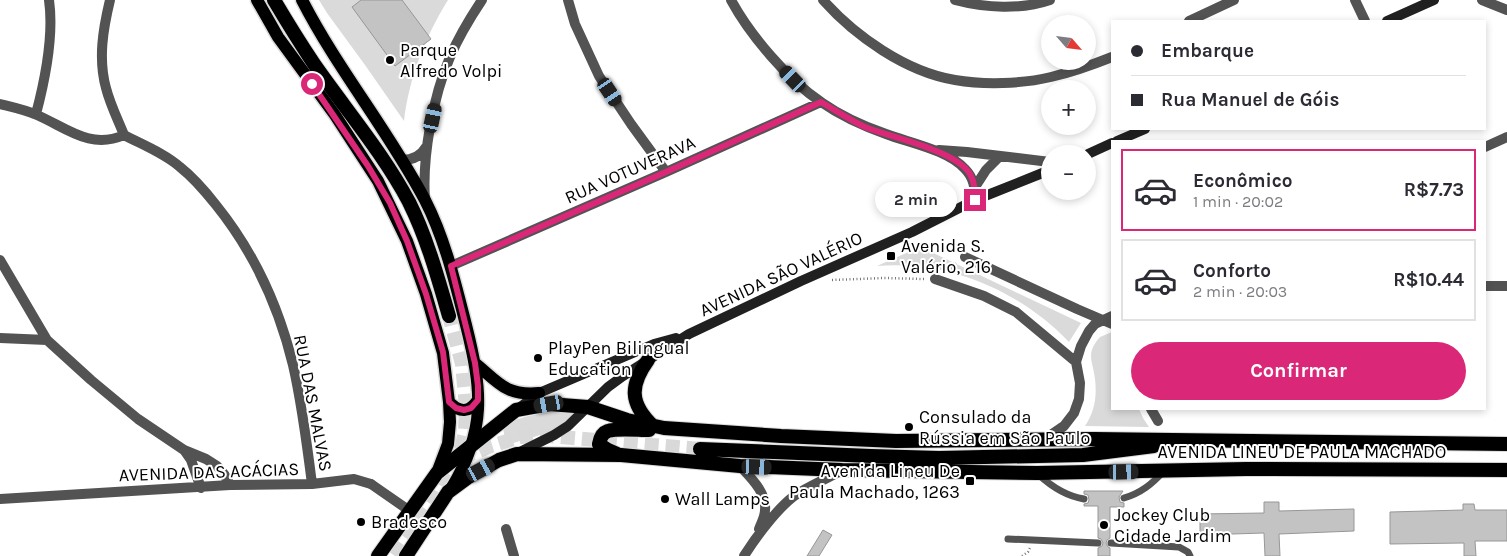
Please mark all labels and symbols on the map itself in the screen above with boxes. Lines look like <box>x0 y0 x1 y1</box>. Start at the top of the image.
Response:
north arrow <box>1041 15 1096 70</box>
place label: Parque Alfredo Volpi <box>400 39 502 82</box>
marker: Parque Alfredo Volpi <box>384 54 396 66</box>
car <box>777 63 808 95</box>
route start <box>301 73 323 95</box>
car <box>595 75 624 109</box>
car <box>422 102 443 134</box>
street label: RUA VOTUVERAVA <box>561 131 699 209</box>
callout: 2 min <box>875 182 958 218</box>
route end <box>964 189 986 211</box>
street label: AVENIDA SÃO VALÉRIO <box>696 226 866 321</box>
place label: Avenida S. Valério, 216 <box>901 235 991 278</box>
marker: Avenida S. Valério, 216 <box>885 250 897 262</box>
street label: RUA DAS MALVAS <box>289 333 337 473</box>
place label: PlayPen Bilingual Education <box>548 337 689 380</box>
marker: PlayPen Bilingual Education <box>532 352 544 364</box>
car <box>532 394 565 414</box>
place label: Consulado da Rússia em São Paulo <box>919 406 1090 449</box>
marker: Consulado da Rússia em São Paulo <box>903 421 915 433</box>
street label: AVENIDA LINEU DE PAULA MACHADO <box>1158 441 1447 463</box>
car <box>464 456 497 484</box>
street label: AVENIDA DAS ACÁCIAS <box>118 457 299 486</box>
car <box>741 459 772 475</box>
place label: Avenida Lineu De Paula Machado, 1263 <box>789 460 960 503</box>
car <box>1108 464 1139 480</box>
marker: Avenida Lineu De Paula Machado, 1263 <box>964 475 976 487</box>
place label: Wall Lamps <box>675 488 770 510</box>
marker: Wall Lamps <box>659 493 671 505</box>
place label: Jockey Club Cidade Jardim <box>1114 504 1232 547</box>
place label: Bradesco <box>371 511 447 533</box>
marker: Bradesco <box>355 516 367 528</box>
marker: Jockey Club Cidade Jardim <box>1098 519 1110 531</box>

